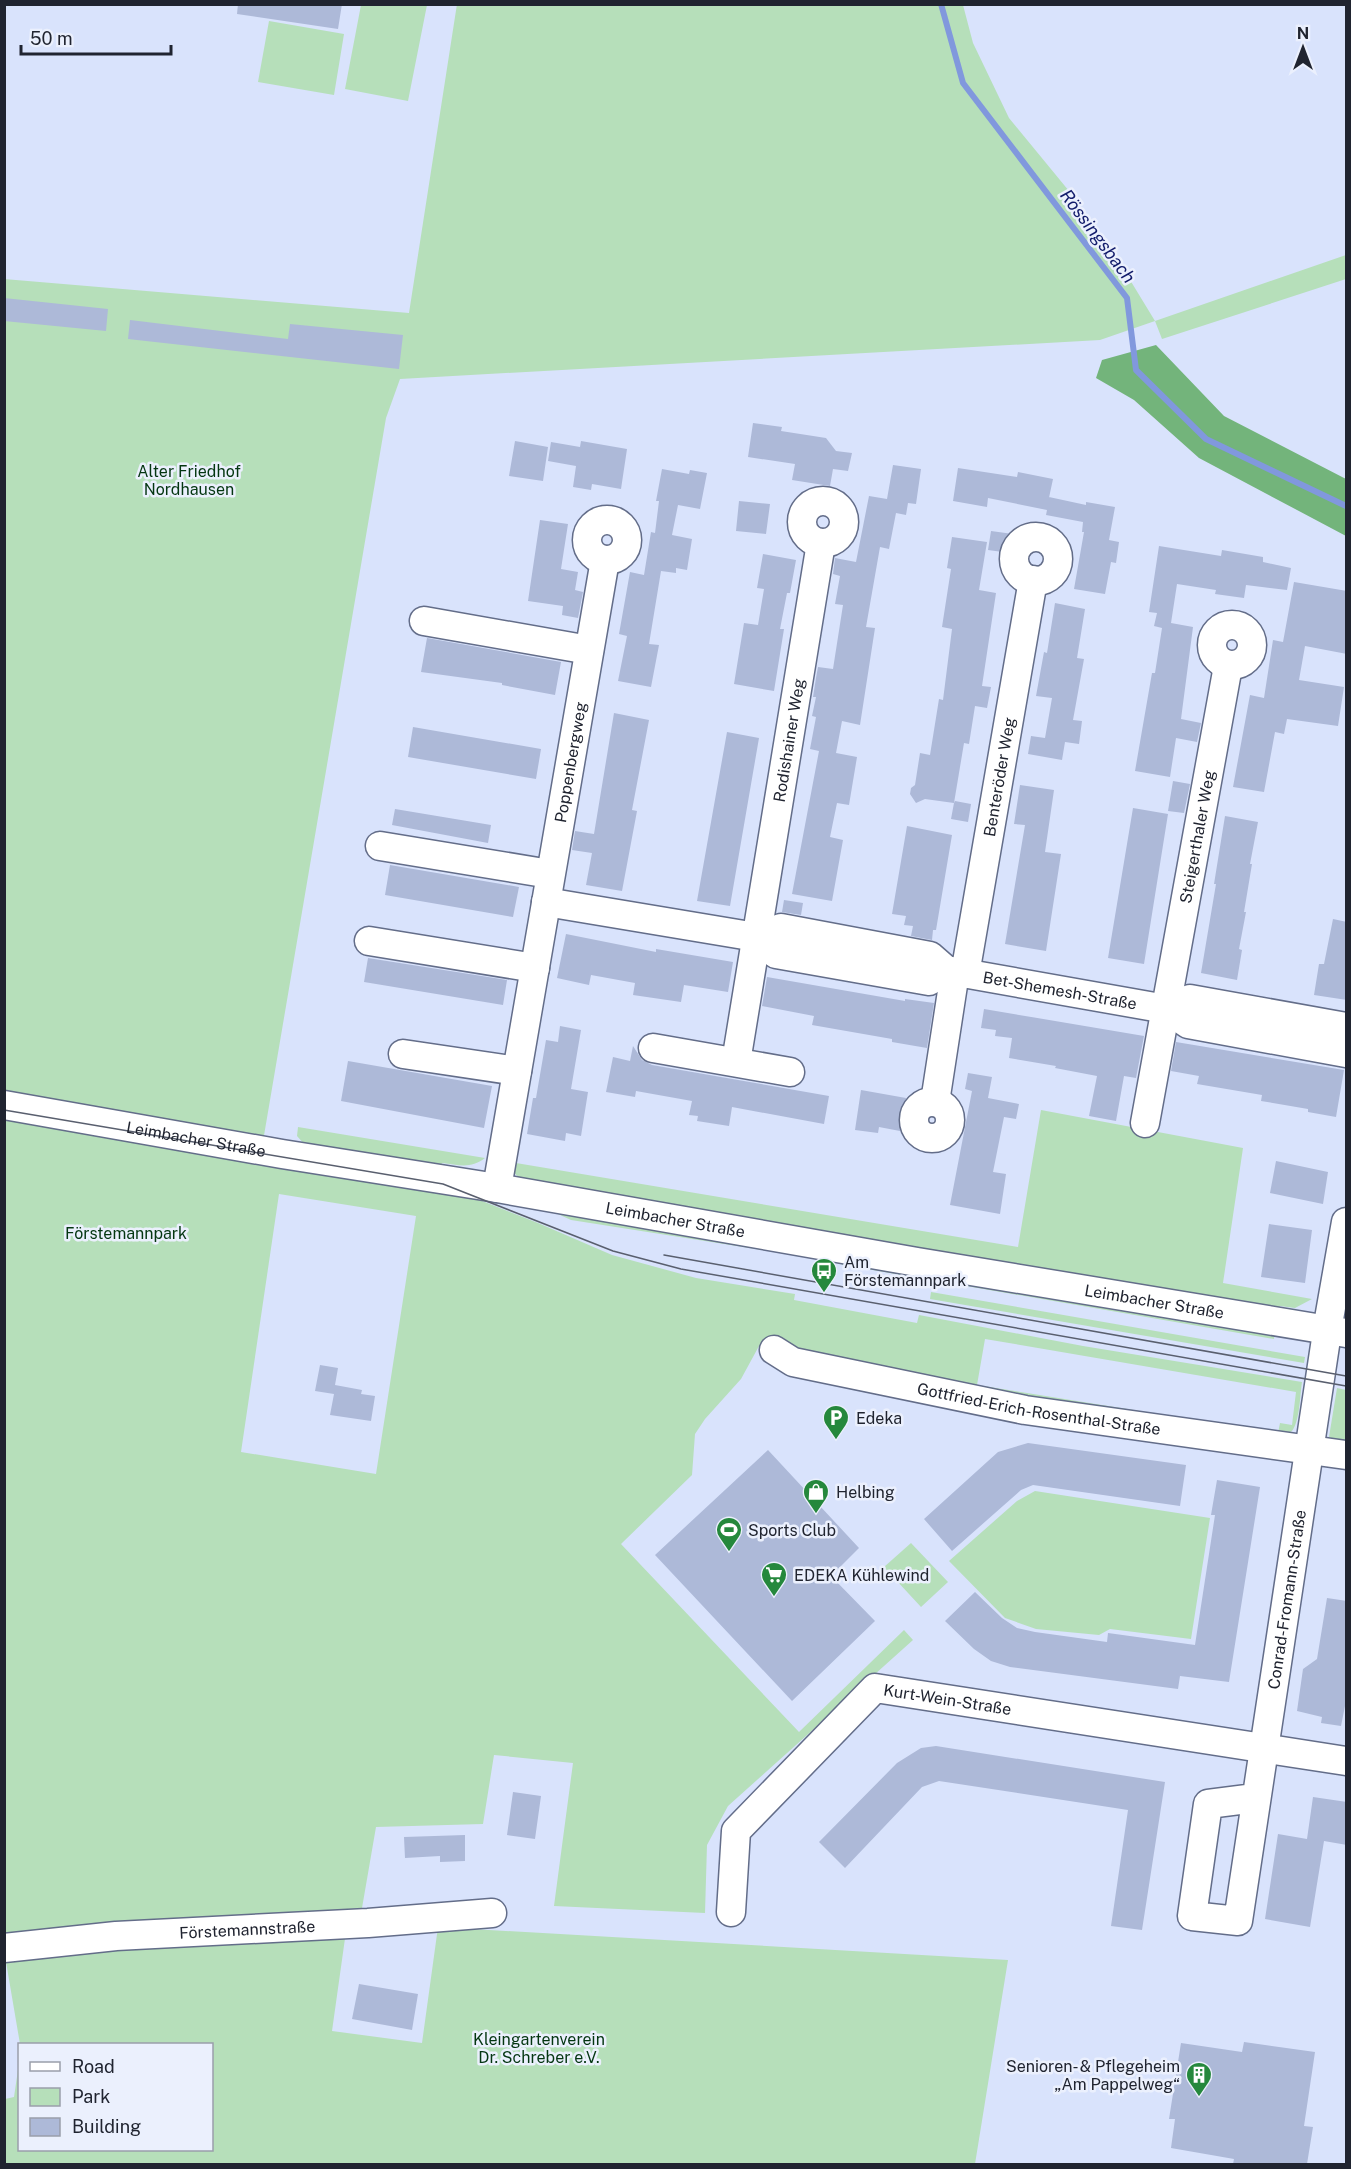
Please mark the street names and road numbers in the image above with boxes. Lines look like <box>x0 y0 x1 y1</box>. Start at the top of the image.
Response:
street label: Rodishainer Weg <box>769 677 808 804</box>
street label: Poppenbergweg <box>550 700 590 824</box>
street label: Benteröder Weg <box>979 716 1019 838</box>
street label: Steigerthaler Weg <box>1176 768 1218 905</box>
street label: Bet-Shemesh-Straße <box>981 967 1138 1013</box>
street label: Leimbacher Straße <box>125 1117 267 1160</box>
street label: Leimbacher Straße <box>604 1198 747 1241</box>
street label: Leimbacher Straße <box>1083 1280 1226 1322</box>
street label: Gottfried-Erich-Rosenthal-Straße <box>916 1378 1162 1438</box>
street label: Conrad-Fromann-Straße <box>1264 1508 1310 1690</box>
street label: Kurt-Wein-Straße <box>882 1680 1013 1719</box>
street label: Förstemannstraße <box>179 1916 316 1942</box>

